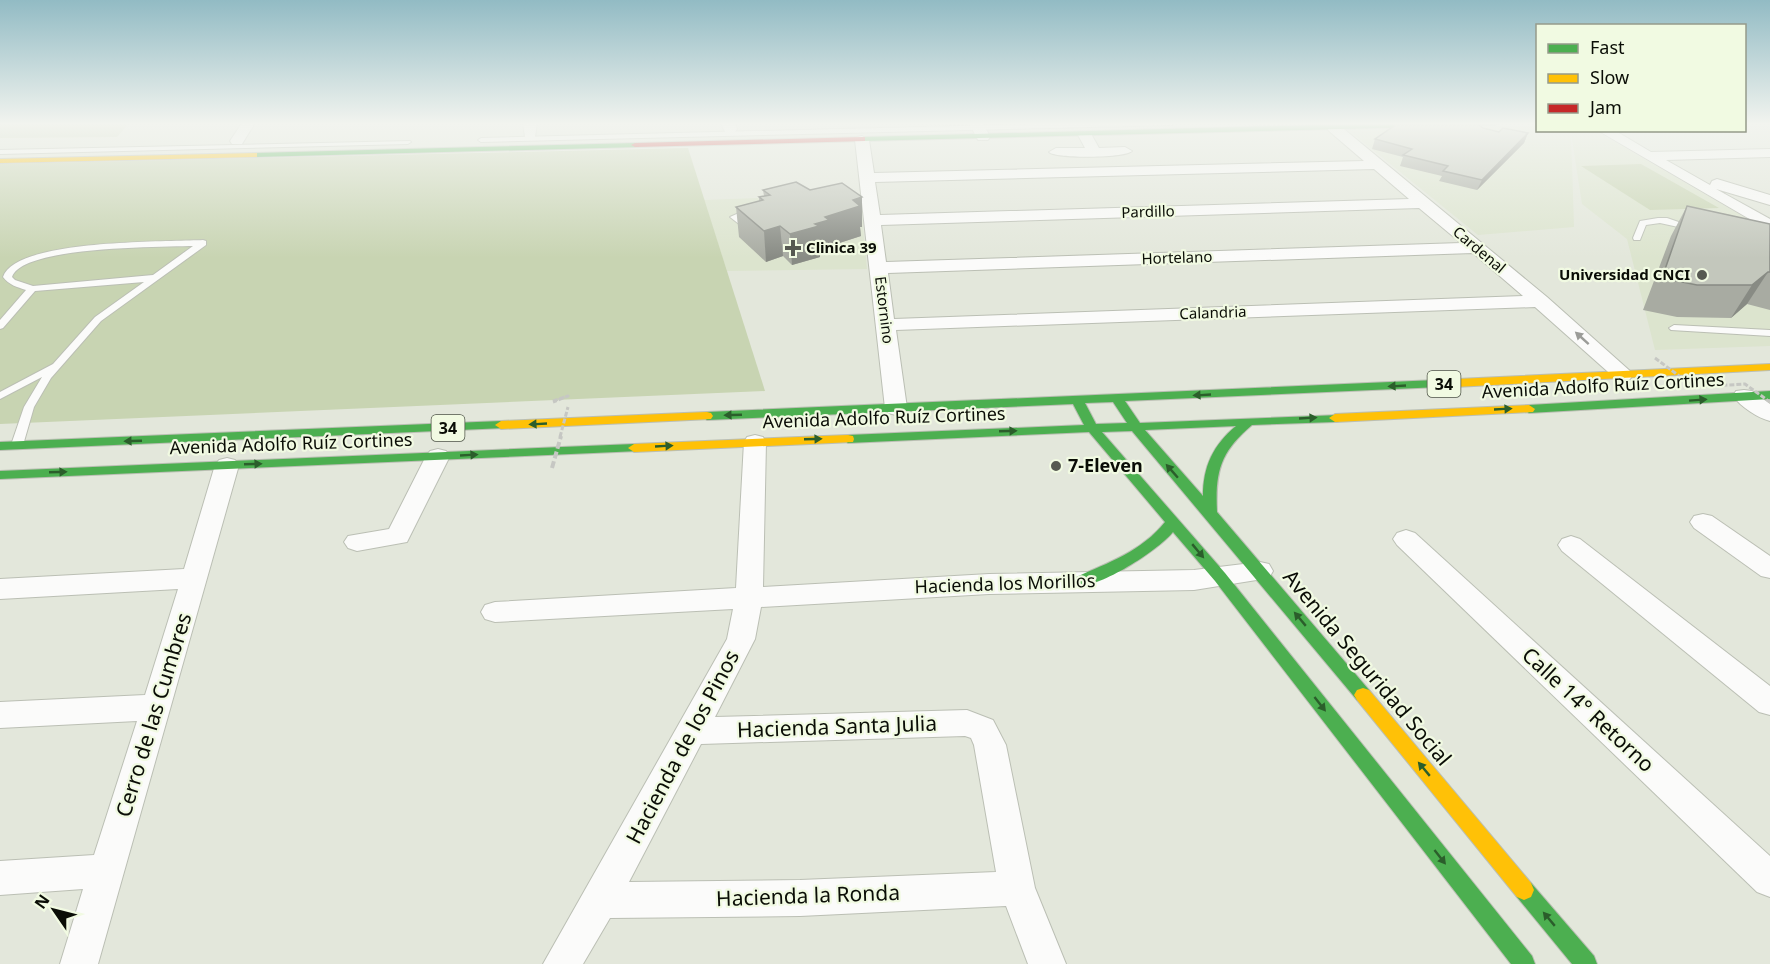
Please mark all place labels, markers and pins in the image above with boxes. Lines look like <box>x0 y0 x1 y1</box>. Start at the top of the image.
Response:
place label: Clinica 39 <box>806 237 877 257</box>
marker: Clinica 39 <box>784 239 802 257</box>
place label: Universidad CNCI <box>1559 264 1690 284</box>
marker: Universidad CNCI <box>1695 268 1709 282</box>
place label: 7-Eleven <box>1068 453 1143 477</box>
marker: 7-Eleven <box>1049 459 1063 473</box>

